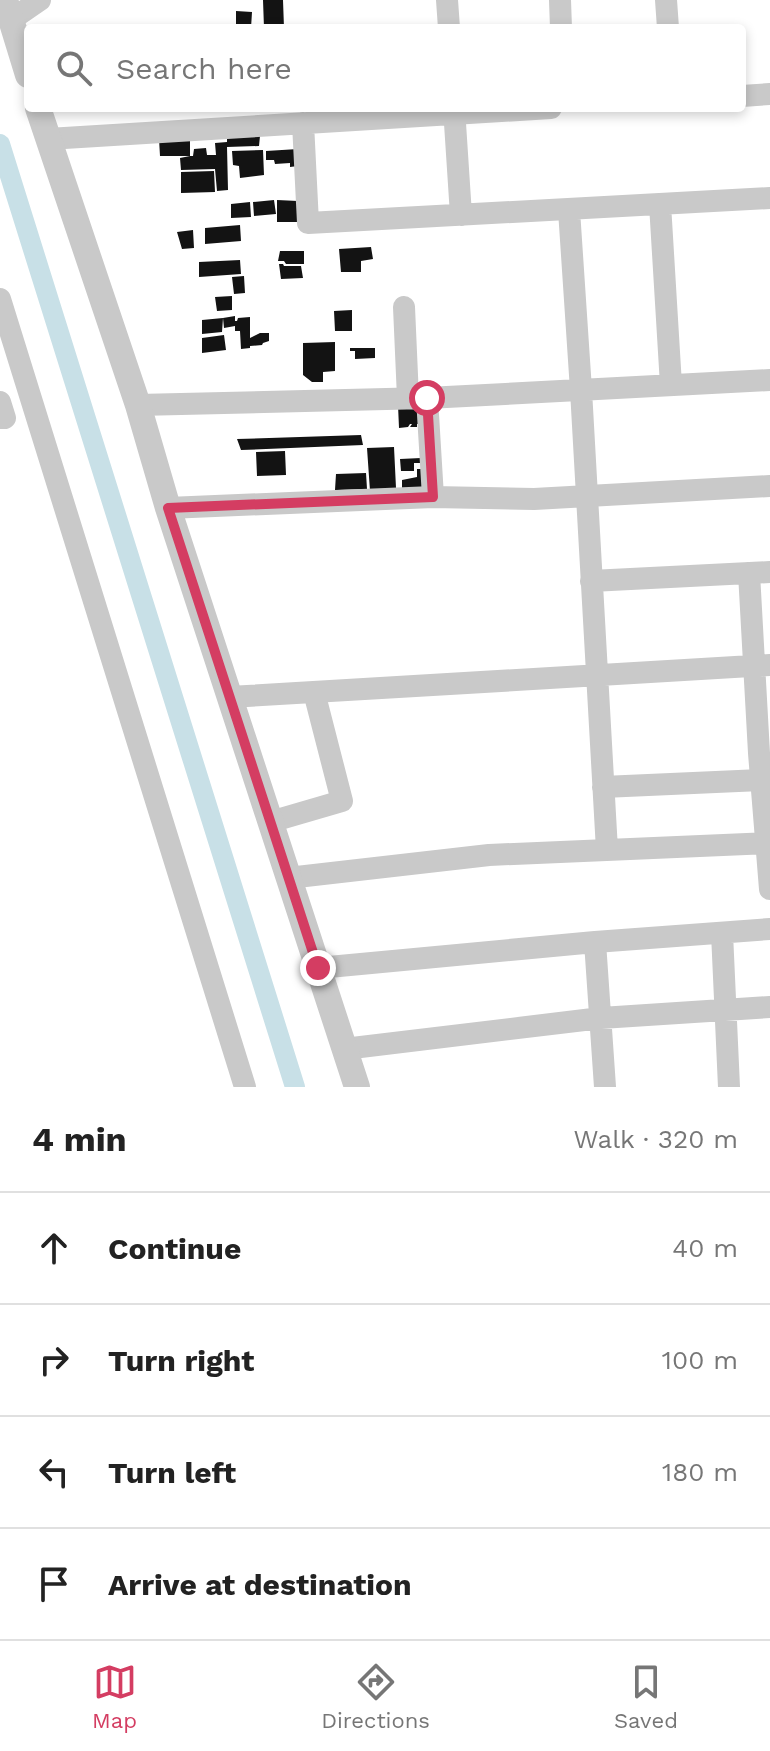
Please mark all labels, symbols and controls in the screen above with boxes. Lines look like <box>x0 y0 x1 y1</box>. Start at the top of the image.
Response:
search box <box>24 24 746 112</box>
icon: search <box>52 46 96 90</box>
text: Search here <box>116 51 292 86</box>
route start <box>409 380 445 416</box>
route end <box>300 950 336 986</box>
text: 4 min <box>32 1119 127 1159</box>
text: Walk · 320 m <box>573 1124 738 1154</box>
icon: ahead <box>32 1226 76 1270</box>
text: Continue <box>108 1231 241 1266</box>
text: 40 m <box>672 1233 738 1263</box>
icon: right <box>32 1338 76 1382</box>
text: Turn right <box>108 1343 254 1378</box>
text: 100 m <box>662 1345 738 1375</box>
icon: left <box>32 1450 76 1494</box>
text: Turn left <box>108 1455 236 1490</box>
text: 180 m <box>662 1457 738 1487</box>
icon: arrive <box>32 1562 76 1606</box>
text: Arrive at destination <box>108 1567 412 1602</box>
tab: Map <box>92 1660 137 1733</box>
tab: Directions <box>321 1660 430 1733</box>
tab: Saved <box>614 1660 678 1733</box>

